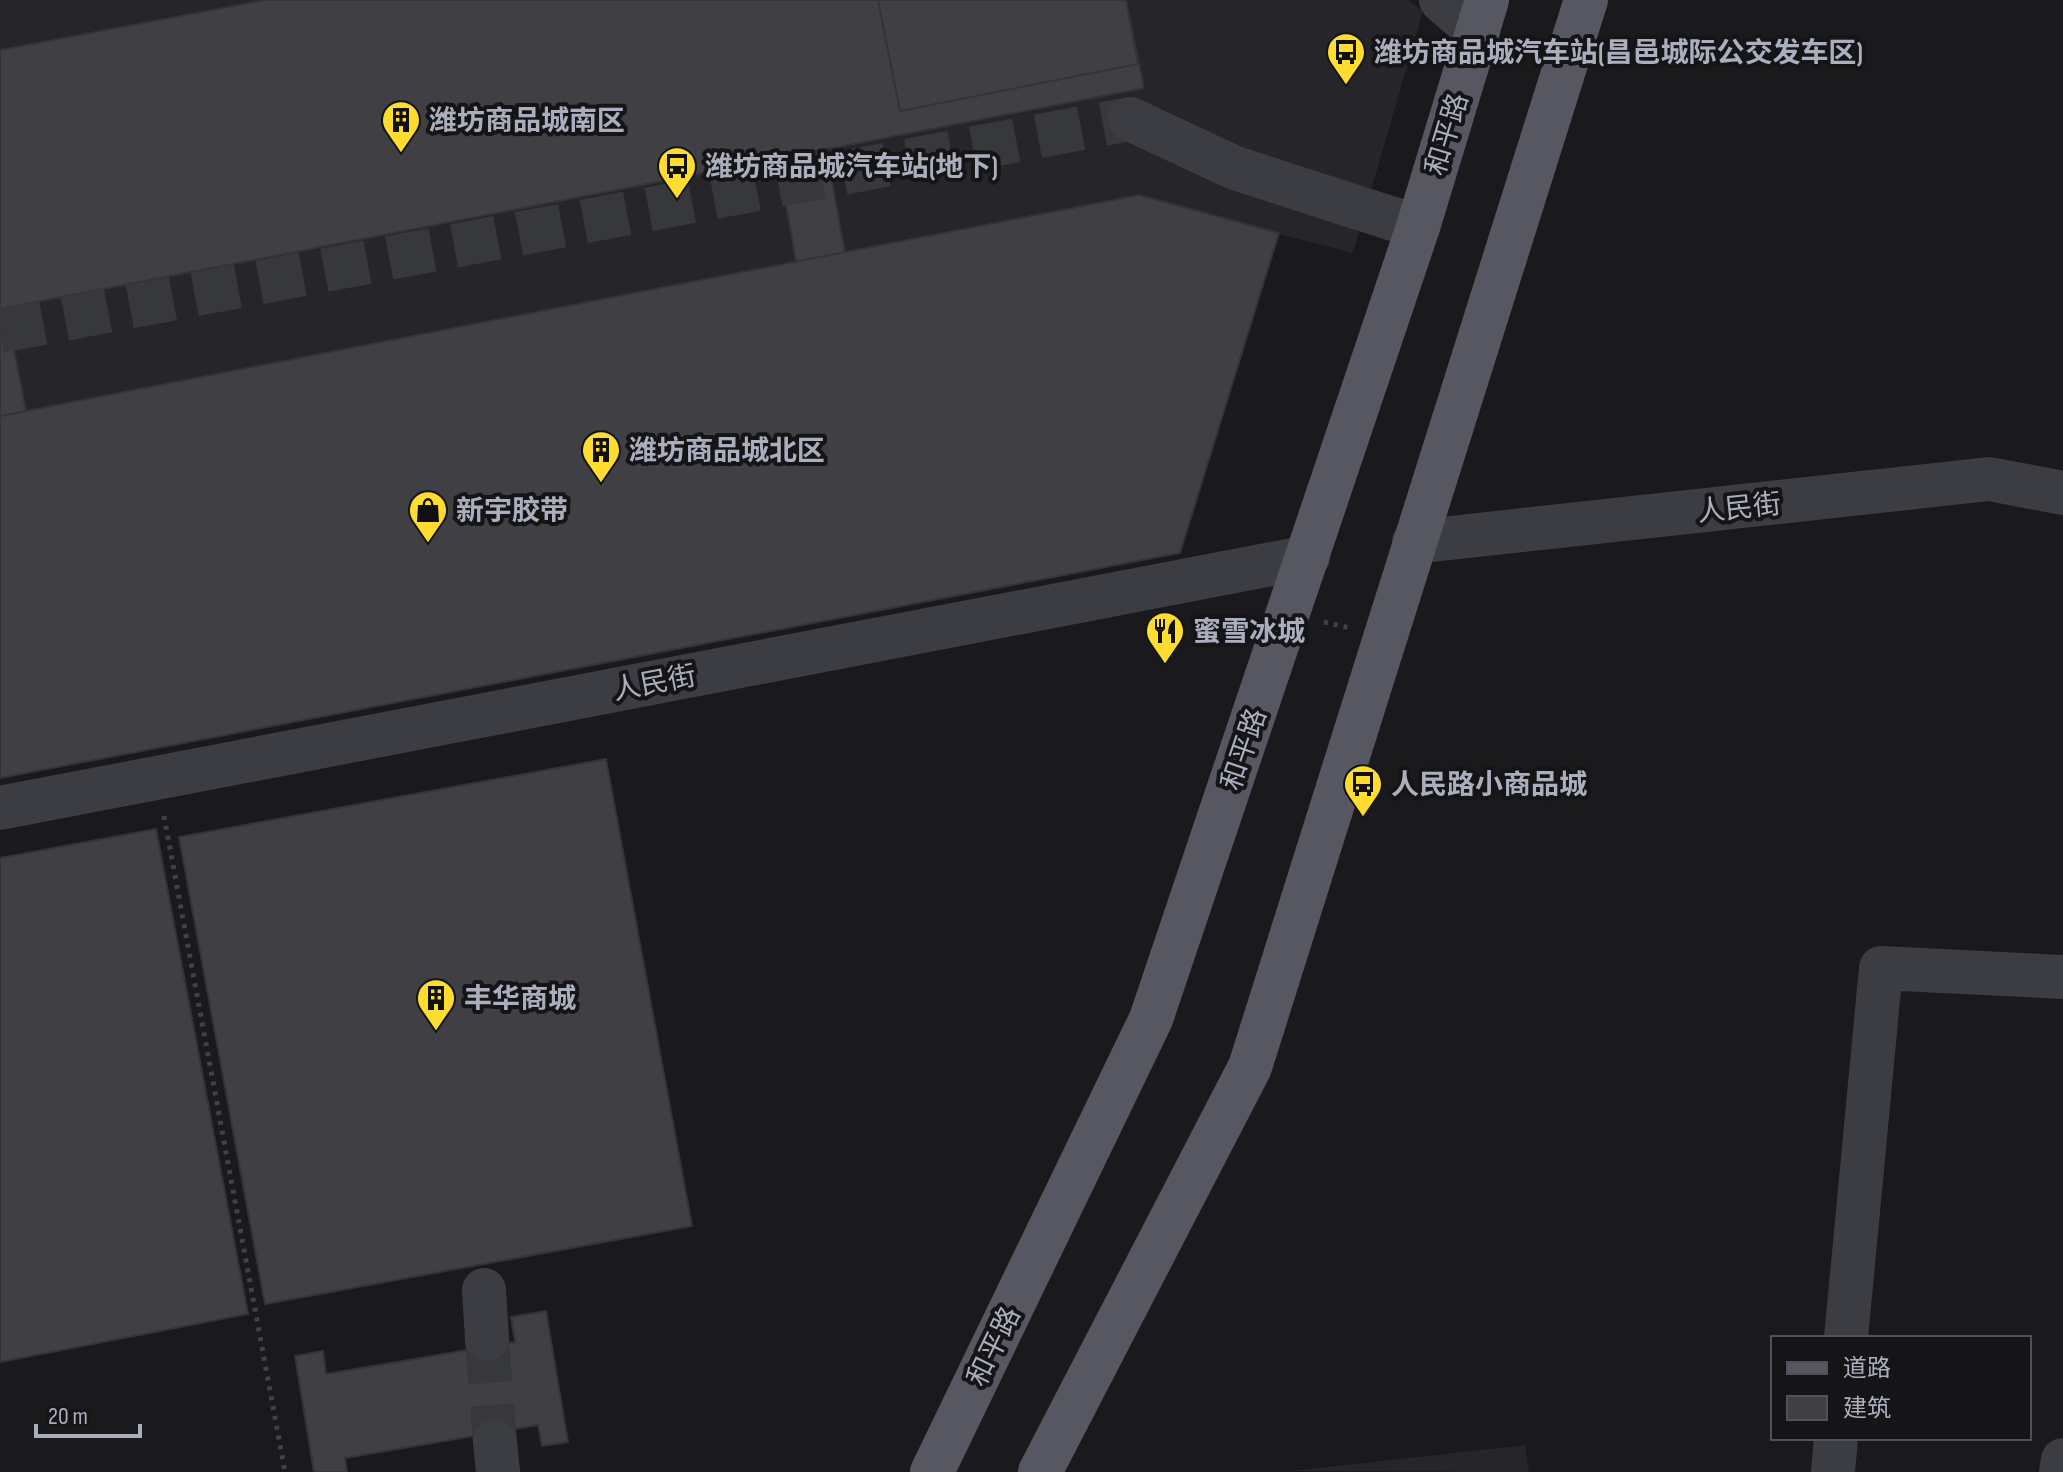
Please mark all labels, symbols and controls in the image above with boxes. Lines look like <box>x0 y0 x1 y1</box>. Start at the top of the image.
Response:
bus stop icon: 潍坊商品城汽车站(昌邑城际公交发车区) <box>1325 31 1367 86</box>
place label: 潍坊商品城汽车站(昌邑城际公交发车区) <box>1374 37 1863 70</box>
street label: 和平路 <box>1419 89 1475 179</box>
building icon: 潍坊商品城南区 <box>380 99 422 154</box>
place label: 潍坊商品城南区 <box>429 105 625 138</box>
bus stop icon: 潍坊商品城汽车站(地下) <box>656 145 698 200</box>
place label: 潍坊商品城汽车站(地下) <box>705 151 998 184</box>
building icon: 潍坊商品城北区 <box>580 429 622 484</box>
place label: 潍坊商品城北区 <box>629 435 825 468</box>
street label: 人民街 <box>1696 488 1783 529</box>
shop icon: 新宇胶带 <box>407 489 449 544</box>
place label: 新宇胶带 <box>456 495 568 528</box>
restaurant icon: 蜜雪冰城 <box>1144 610 1186 665</box>
place label: 蜜雪冰城 <box>1193 616 1305 649</box>
street label: 人民街 <box>610 659 699 708</box>
street label: 和平路 <box>1215 704 1274 795</box>
bus stop icon: 人民路小商品城 <box>1342 763 1384 818</box>
place label: 人民路小商品城 <box>1391 769 1587 802</box>
building icon: 丰华商城 <box>415 977 457 1032</box>
place label: 丰华商城 <box>464 983 576 1016</box>
street label: 和平路 <box>961 1302 1028 1392</box>
legend <box>1771 1336 2031 1440</box>
text: 道路 <box>1843 1354 1891 1383</box>
scale bar <box>36 1388 140 1438</box>
text: 建筑 <box>1843 1394 1891 1423</box>
text: 20 m <box>48 1402 88 1431</box>

